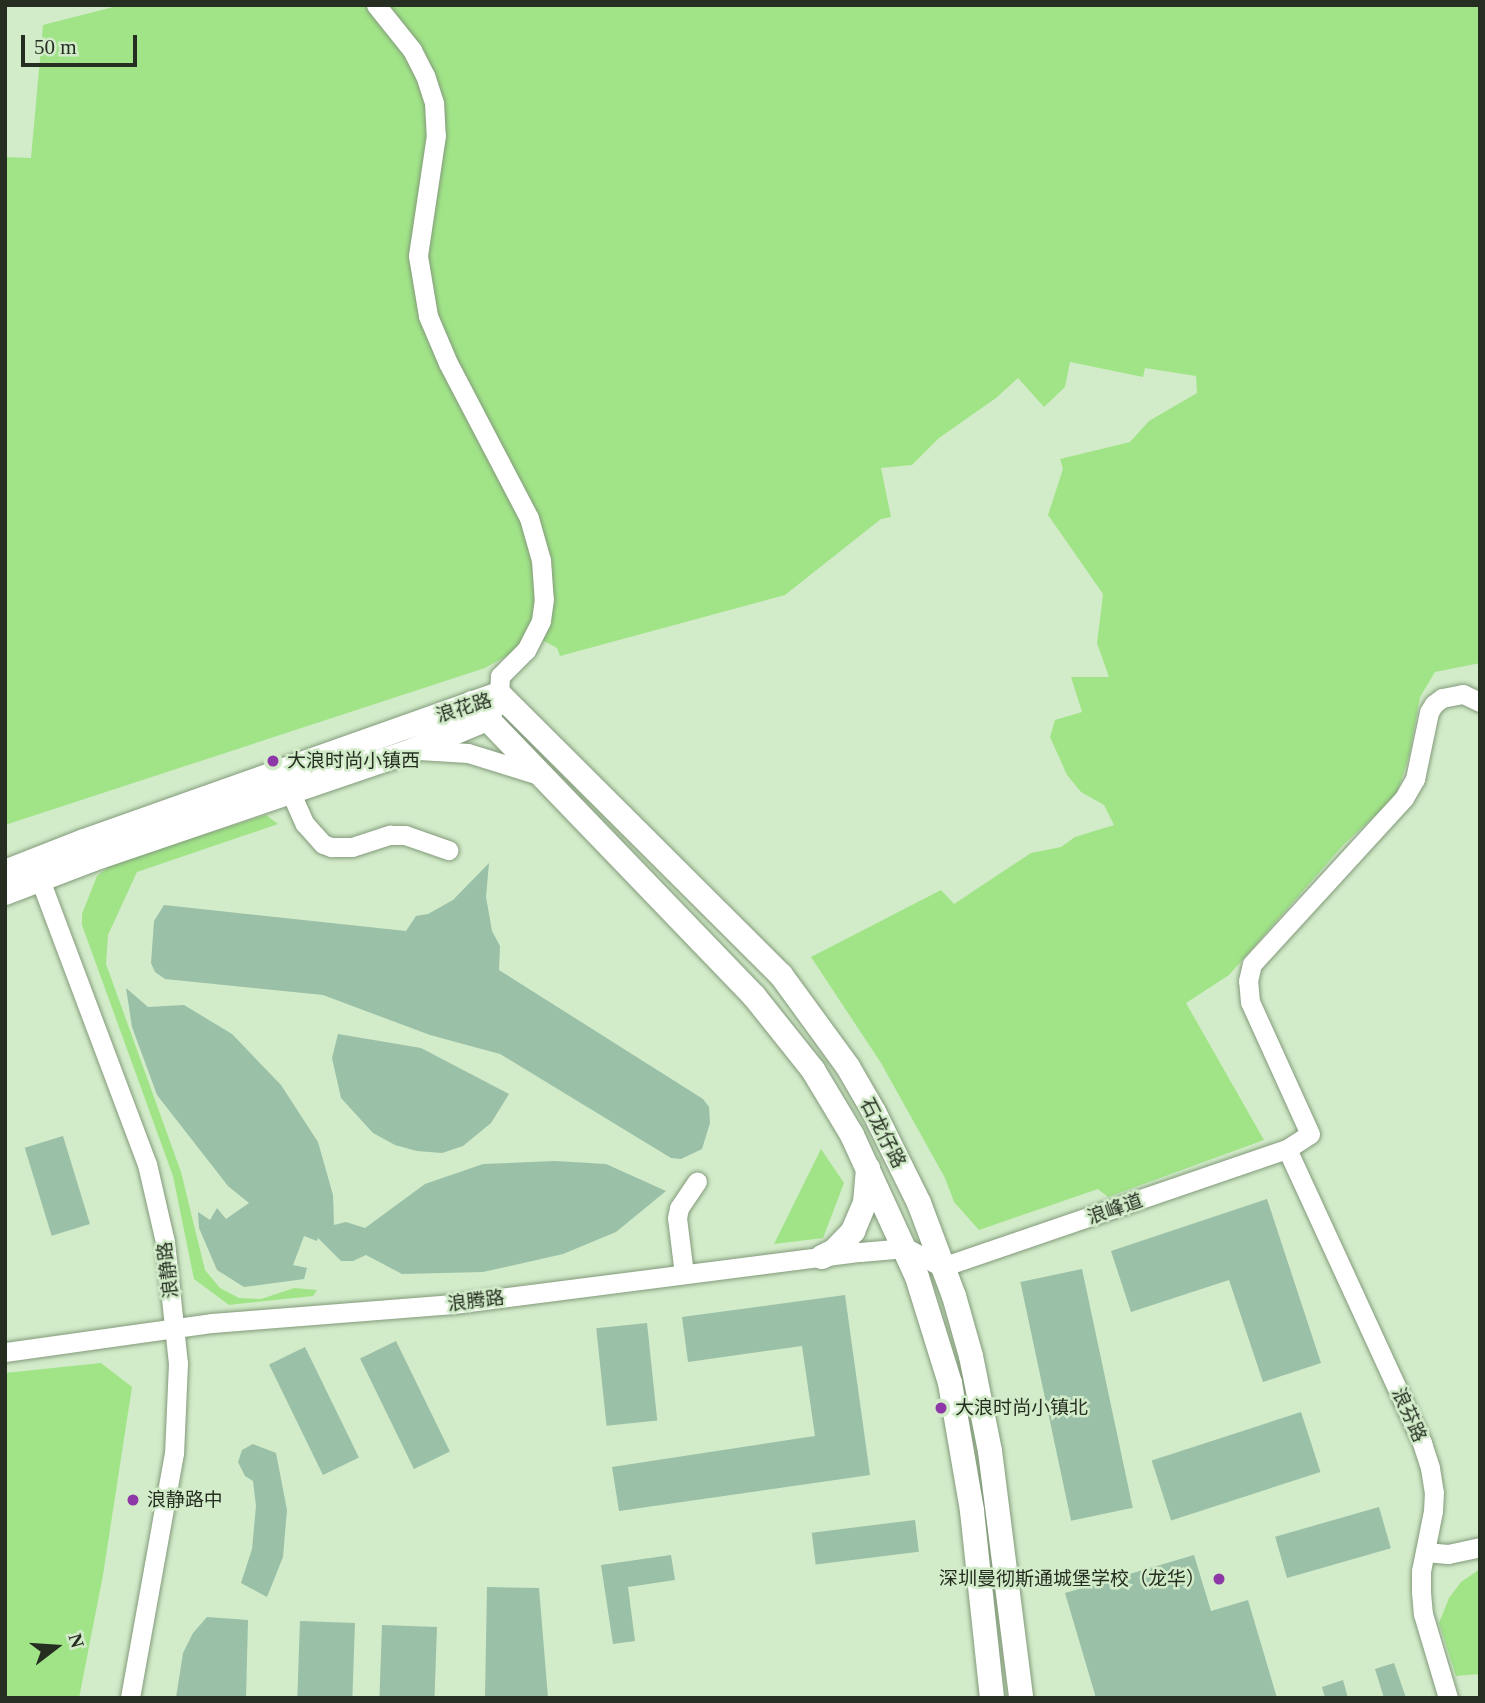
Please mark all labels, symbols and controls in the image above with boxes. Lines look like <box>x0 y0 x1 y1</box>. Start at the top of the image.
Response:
scale bar <box>24 21 140 65</box>
text: 50 m <box>34 35 77 59</box>
street label: 浪花路 <box>433 689 495 727</box>
place label: 大浪时尚小镇西 <box>287 750 420 772</box>
marker: 大浪时尚小镇西 <box>265 753 281 769</box>
street label: 石龙仔路 <box>856 1094 910 1172</box>
street label: 浪峰道 <box>1084 1189 1146 1229</box>
street label: 浪静路 <box>153 1240 183 1300</box>
street label: 浪腾路 <box>446 1286 506 1316</box>
street label: 浪芬路 <box>1387 1384 1431 1446</box>
place label: 大浪时尚小镇北 <box>955 1397 1088 1419</box>
marker: 大浪时尚小镇北 <box>933 1400 949 1416</box>
place label: 浪静路中 <box>147 1489 223 1511</box>
marker: 浪静路中 <box>125 1492 141 1508</box>
place label: 深圳曼彻斯通城堡学校（龙华） <box>939 1568 1205 1590</box>
marker: 深圳曼彻斯通城堡学校（龙华） <box>1211 1571 1227 1587</box>
north arrow <box>21 1612 91 1682</box>
text: N <box>65 1631 89 1650</box>

